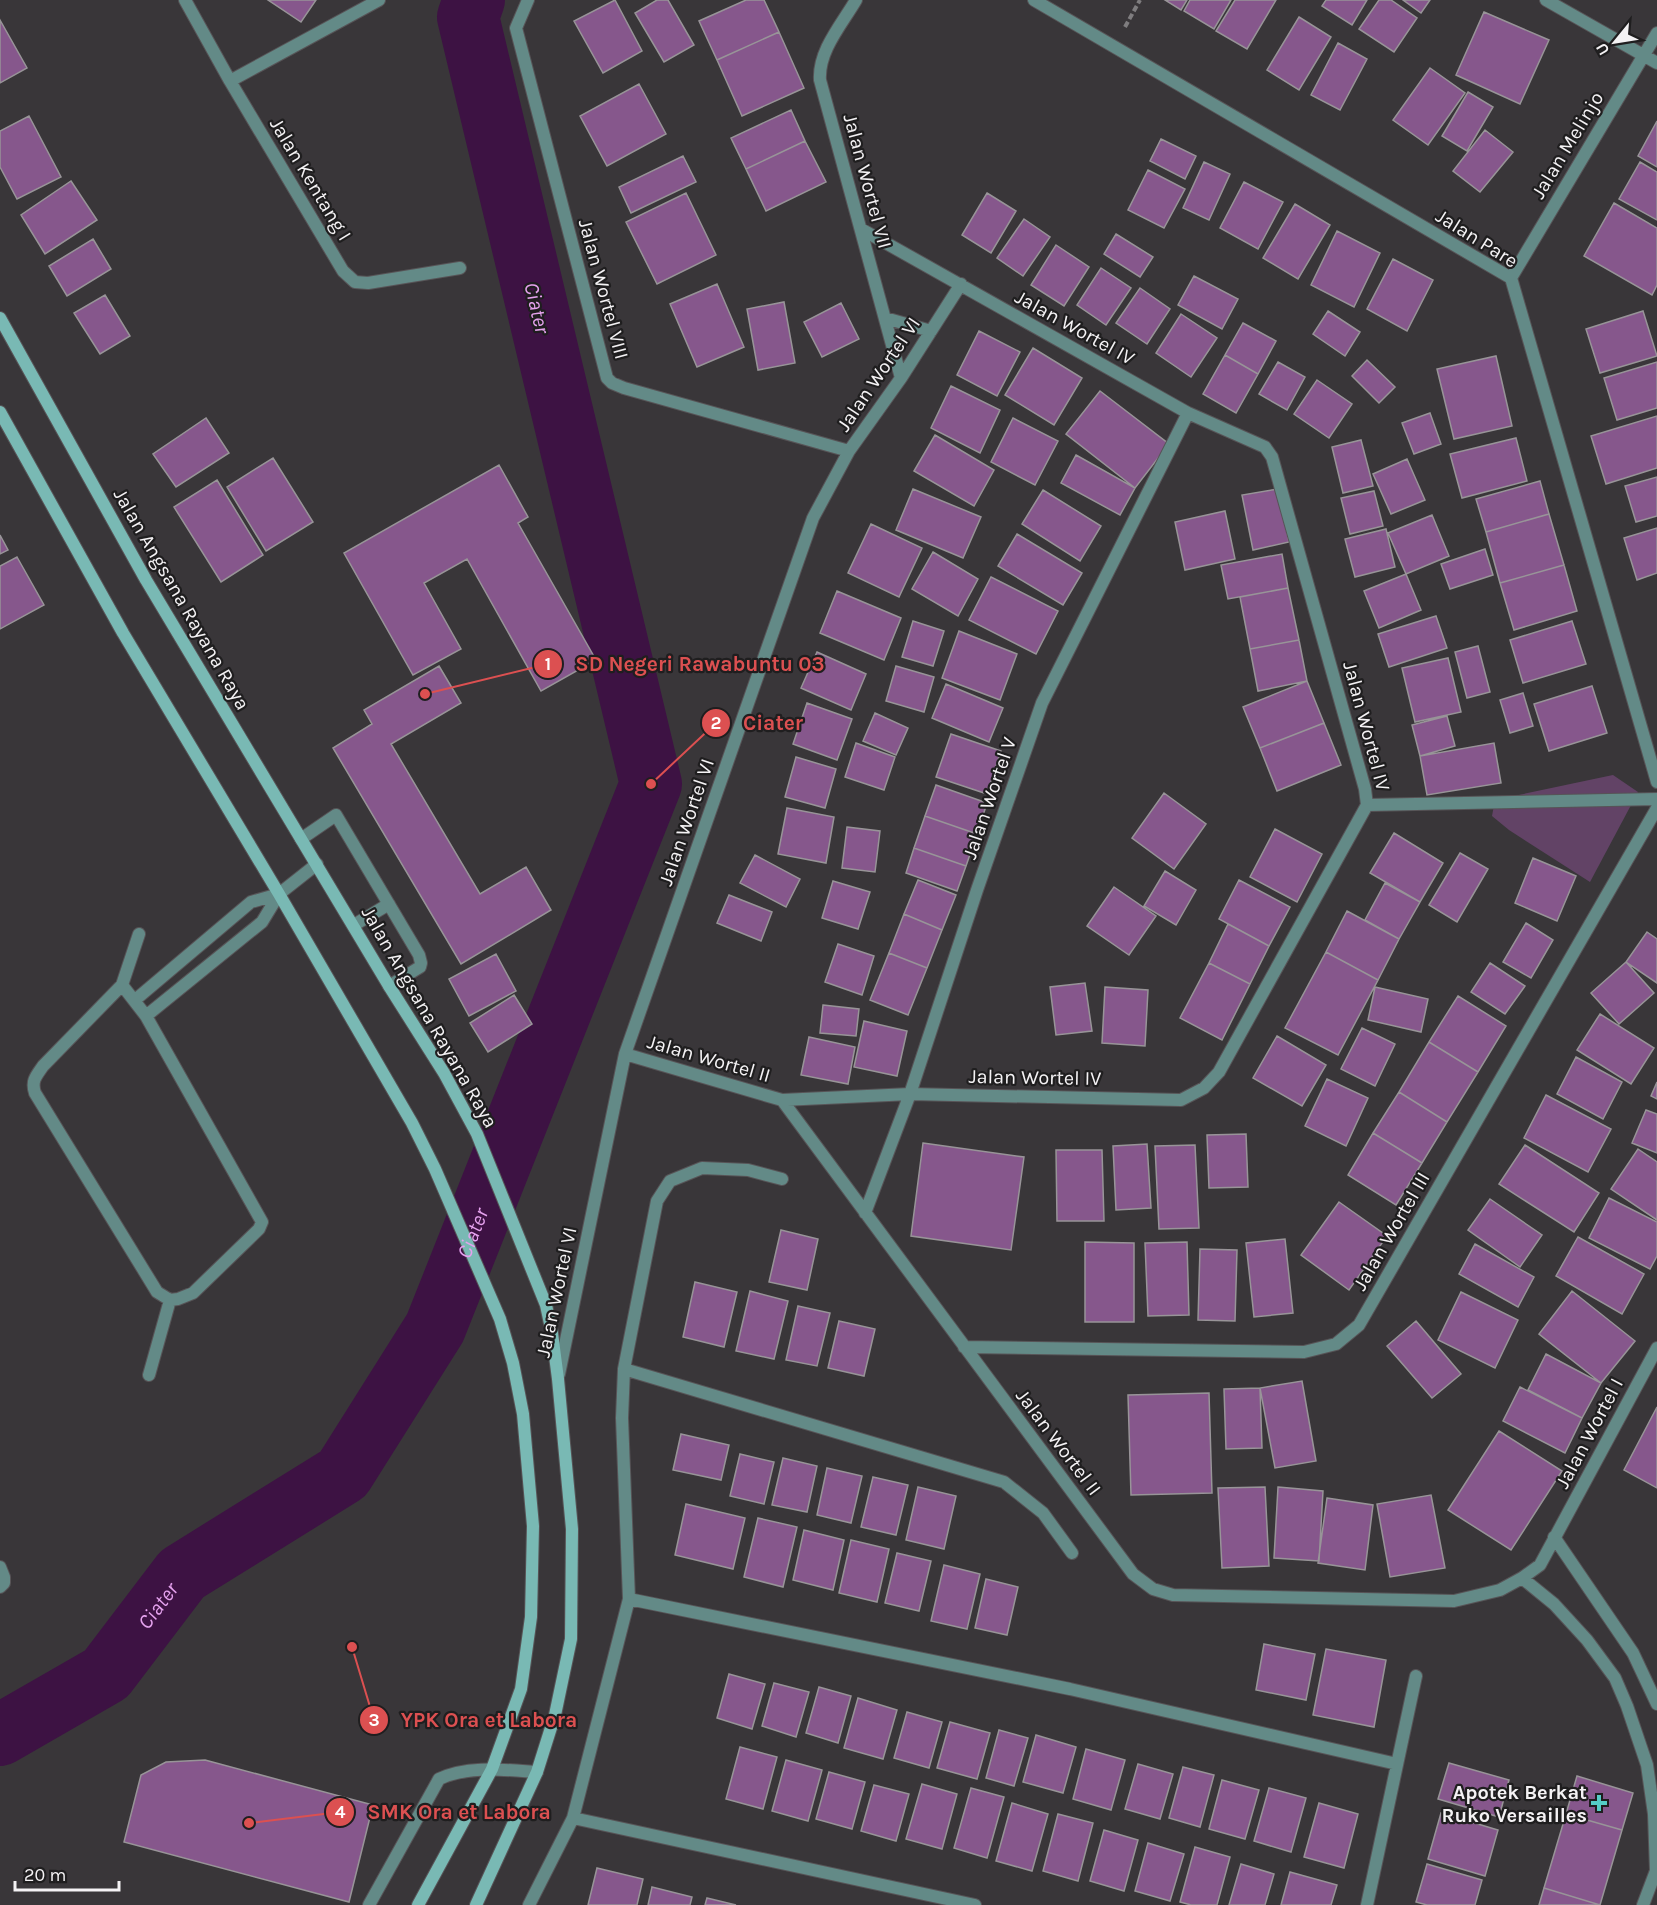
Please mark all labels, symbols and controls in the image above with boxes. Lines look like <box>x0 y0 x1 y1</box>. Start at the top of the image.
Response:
north arrow <box>1585 12 1645 72</box>
text: U <box>1591 40 1613 59</box>
street label: Jalan Melinjo <box>1527 88 1608 203</box>
street label: Jalan Wortel VII <box>838 111 897 251</box>
street label: Jalan Kentang I <box>265 114 356 245</box>
street label: Jalan Pare <box>1432 204 1522 273</box>
street label: Jalan Wortel VIII <box>574 217 633 362</box>
water label: Ciater <box>519 280 555 337</box>
street label: Jalan Wortel IV <box>1011 285 1138 370</box>
street label: Jalan Wortel VI <box>832 313 925 436</box>
street label: Jalan Angsana Rayana Raya <box>109 485 254 714</box>
callout: SD Negeri Rawabuntu 03 <box>533 644 837 683</box>
text: SD Negeri Rawabuntu 03 <box>575 652 825 676</box>
text: 1 <box>545 653 551 675</box>
street label: Jalan Wortel IV <box>1338 659 1395 793</box>
callout: Ciater <box>701 704 815 743</box>
text: Ciater <box>743 711 804 735</box>
text: 2 <box>711 712 721 734</box>
street label: Jalan Wortel V <box>958 734 1021 862</box>
street label: Jalan Wortel VI <box>654 756 719 889</box>
street label: Jalan Angsana Rayana Raya <box>357 903 502 1132</box>
street label: Jalan Wortel II <box>645 1030 773 1087</box>
street label: Jalan Wortel IV <box>968 1065 1102 1090</box>
street label: Jalan Wortel III <box>1348 1168 1435 1295</box>
water label: Ciater <box>452 1204 494 1262</box>
street label: Jalan Wortel VI <box>531 1225 582 1359</box>
street label: Jalan Wortel I <box>1551 1374 1628 1492</box>
street label: Jalan Wortel II <box>1011 1385 1106 1500</box>
water label: Ciater <box>133 1577 184 1634</box>
callout: YPK Ora et Labora <box>359 1701 590 1740</box>
text: YPK Ora et Labora <box>401 1708 577 1732</box>
text: 3 <box>368 1709 380 1731</box>
place label: Apotek Berkat Ruko Versailles <box>1442 1781 1587 1827</box>
callout: SMK Ora et Labora <box>325 1793 563 1832</box>
marker: Apotek Berkat Ruko Versailles <box>1592 1796 1606 1810</box>
text: SMK Ora et Labora <box>367 1800 551 1824</box>
text: 4 <box>335 1801 346 1823</box>
scale bar <box>15 1854 118 1892</box>
text: 20 m <box>24 1864 66 1886</box>

